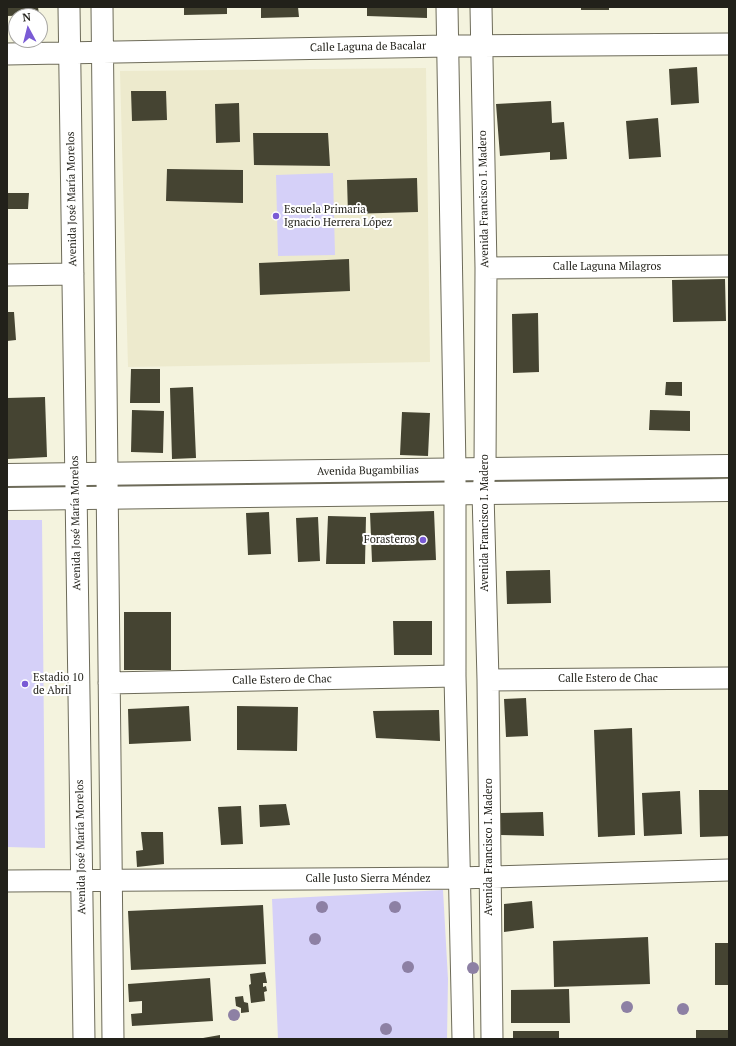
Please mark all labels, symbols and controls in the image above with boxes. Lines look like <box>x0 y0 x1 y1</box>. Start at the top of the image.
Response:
north arrow <box>8 8 48 48</box>
text: N <box>22 10 32 25</box>
street label: Calle Laguna de Bacalar <box>310 39 426 55</box>
street label: Avenida Francisco I. Madero <box>476 130 492 268</box>
street label: Avenida José María Morelos <box>64 131 80 267</box>
place label: Escuela Primaria Ignacio Herrera López <box>284 203 392 229</box>
marker: Escuela Primaria Ignacio Herrera López <box>271 211 281 221</box>
street label: Calle Laguna Milagros <box>553 260 661 274</box>
street label: Avenida Francisco I. Madero <box>478 454 492 592</box>
street label: Avenida José María Morelos <box>68 455 84 591</box>
street label: Avenida Bugambilias <box>317 464 419 478</box>
place label: Forasteros <box>364 533 415 547</box>
marker: Forasteros <box>418 535 428 545</box>
place label: Estadio 10 de Abril <box>33 671 84 697</box>
street label: Calle Estero de Chac <box>558 672 658 686</box>
street label: Calle Estero de Chac <box>232 673 332 687</box>
marker: Estadio 10 de Abril <box>20 679 30 689</box>
street label: Avenida Francisco I. Madero <box>482 778 496 916</box>
street label: Avenida José María Morelos <box>73 779 89 915</box>
street label: Calle Justo Sierra Méndez <box>305 872 431 886</box>

